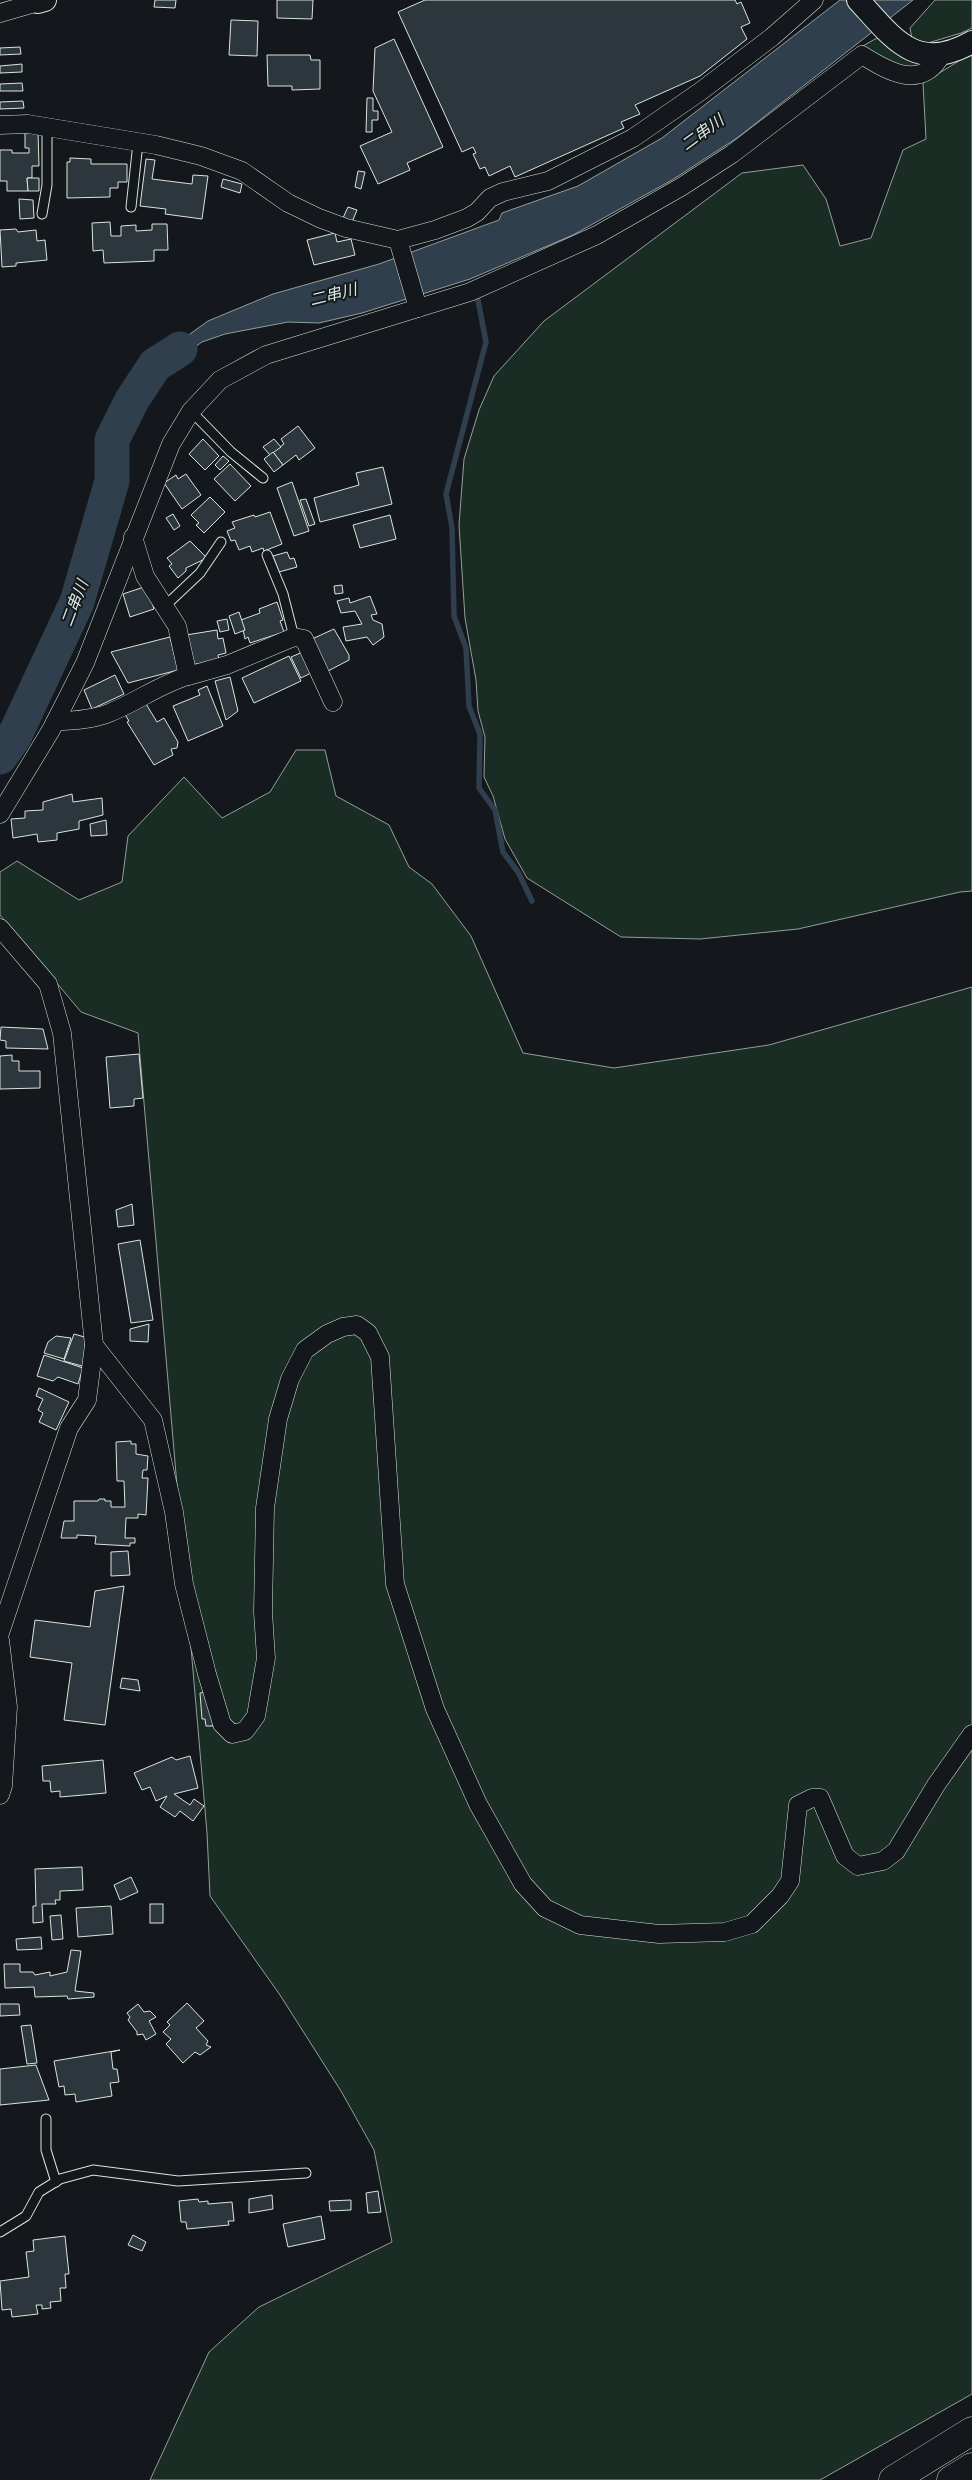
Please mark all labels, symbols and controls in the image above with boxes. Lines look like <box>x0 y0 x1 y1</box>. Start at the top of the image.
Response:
water label: 二串川 <box>678 110 728 153</box>
water label: 二串川 <box>308 280 360 309</box>
water label: 二串川 <box>58 576 92 629</box>

